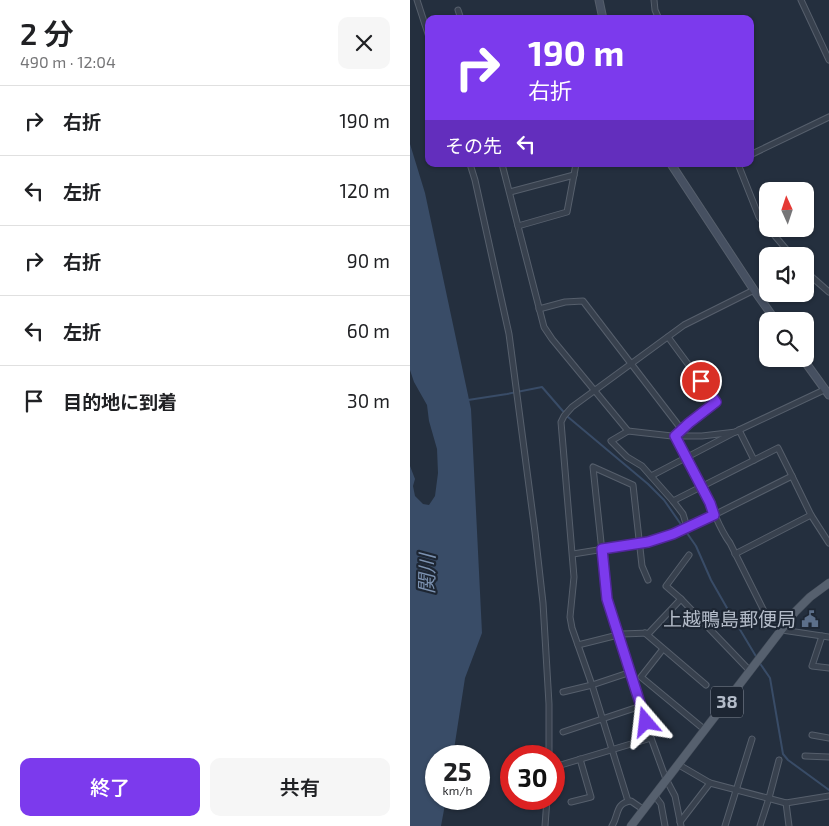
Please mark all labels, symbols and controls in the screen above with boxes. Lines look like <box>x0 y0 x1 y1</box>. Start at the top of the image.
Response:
text: 2 分 <box>20 15 74 51</box>
button: close <box>338 17 390 69</box>
text: 190 m <box>528 31 624 73</box>
icon: right <box>445 35 510 100</box>
text: 490 m · 12:04 <box>20 52 116 71</box>
text: 右折 <box>528 77 572 103</box>
icon: right <box>20 107 48 135</box>
text: 190 m <box>339 109 390 132</box>
text: 右折 <box>63 110 101 133</box>
icon: left <box>512 130 540 158</box>
text: その先 <box>445 134 502 157</box>
icon: left <box>20 177 48 205</box>
text: 120 m <box>339 179 390 202</box>
text: 左折 <box>63 180 101 203</box>
north arrow <box>759 182 814 238</box>
map controls <box>759 182 814 367</box>
icon: right <box>20 247 48 275</box>
button: sound <box>759 247 814 302</box>
text: 90 m <box>347 249 390 272</box>
text: 右折 <box>63 250 101 273</box>
button: search <box>759 312 814 367</box>
icon: left <box>20 317 48 345</box>
text: 60 m <box>347 319 390 342</box>
text: 左折 <box>63 320 101 343</box>
pin <box>680 360 722 402</box>
icon: arrive <box>687 367 715 395</box>
icon: arrive <box>20 387 48 415</box>
text: 30 m <box>347 389 390 412</box>
text: 目的地に到着 <box>63 390 177 413</box>
water label: 関川 <box>414 552 438 594</box>
place label: 上越鴨島郵便局 <box>663 607 796 630</box>
public building icon: 上越鴨島郵便局 <box>800 609 820 629</box>
road number: 38 <box>711 686 743 718</box>
position arrow <box>619 695 671 747</box>
speed limit sign: 30 <box>500 745 565 810</box>
text: 25 <box>443 756 472 786</box>
button: 終了 <box>20 758 200 816</box>
button: 共有 <box>210 758 390 816</box>
text: km/h <box>443 783 472 797</box>

